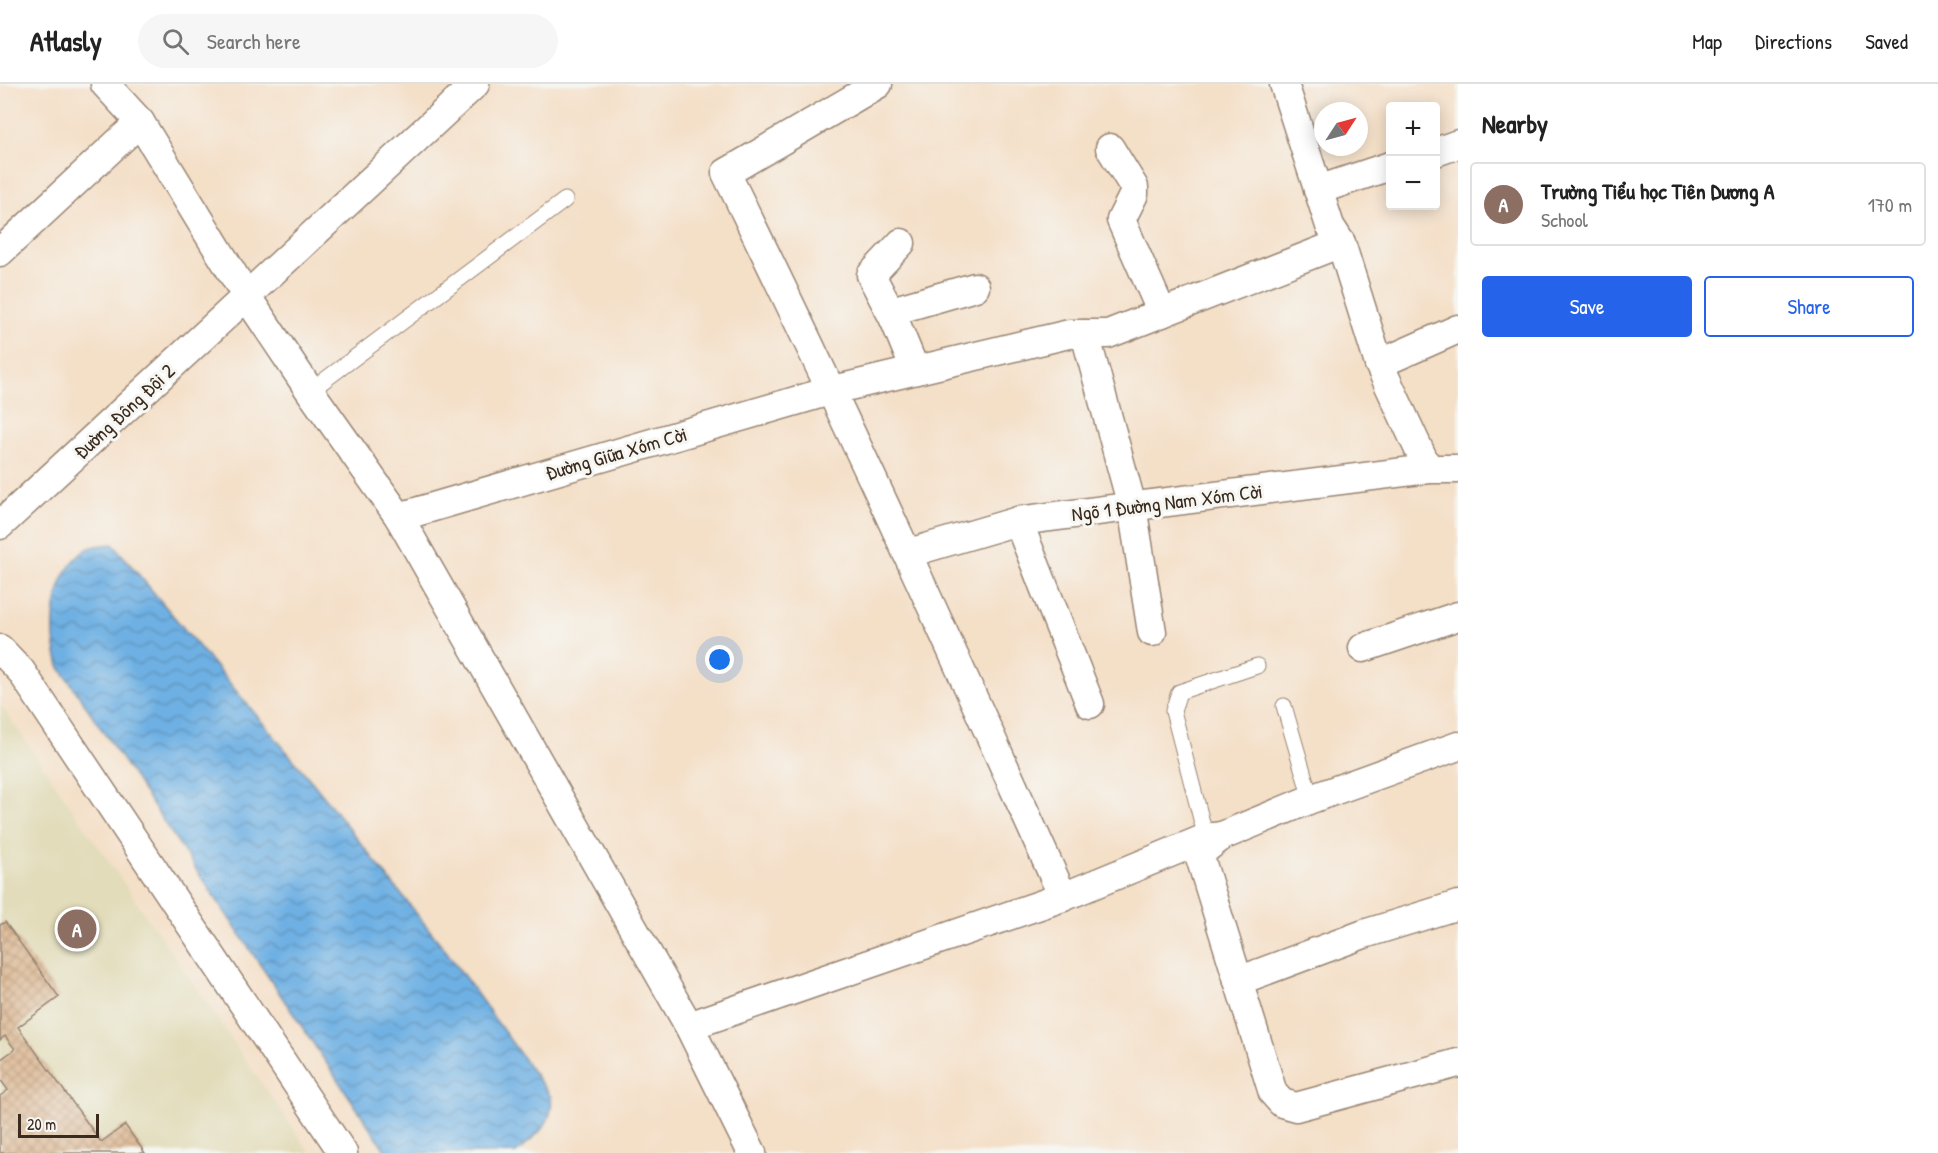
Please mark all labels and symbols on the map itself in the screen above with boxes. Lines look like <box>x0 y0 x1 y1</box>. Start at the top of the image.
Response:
north arrow <box>1314 102 1368 156</box>
street label: Đường Đông Đội 2 <box>68 357 181 465</box>
street label: Đường Giữa Xóm Cời <box>542 420 690 486</box>
street label: Ngõ 1 Đường Nam Xóm Cời <box>1070 477 1264 527</box>
your location <box>705 645 734 674</box>
pin: A <box>58 906 97 952</box>
scale bar <box>18 1111 99 1138</box>

